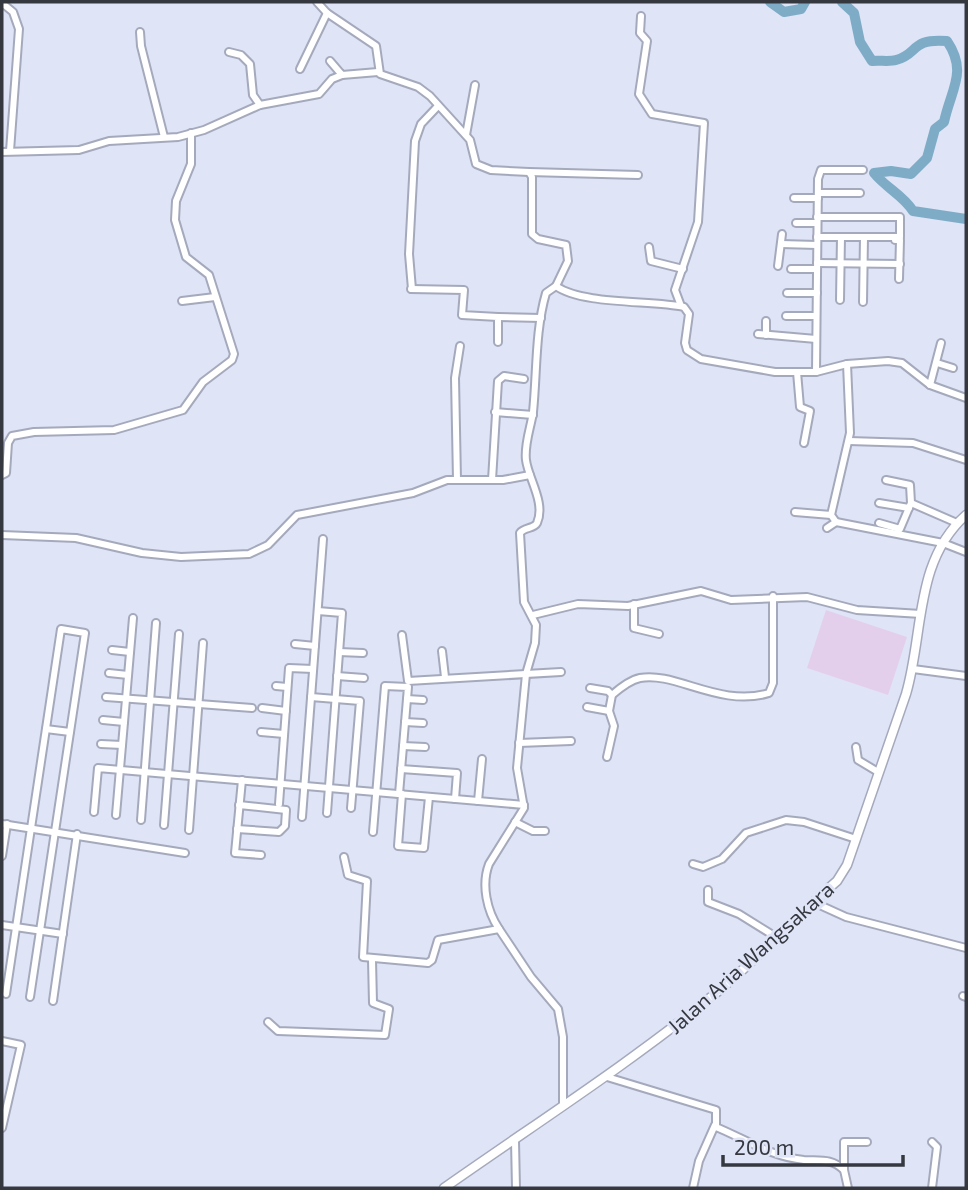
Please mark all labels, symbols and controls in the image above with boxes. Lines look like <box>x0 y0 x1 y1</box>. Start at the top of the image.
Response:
street label: Jalan Aria Wangsakara <box>662 876 838 1038</box>
scale bar <box>723 1124 903 1168</box>
text: 200 m <box>734 1134 794 1159</box>

